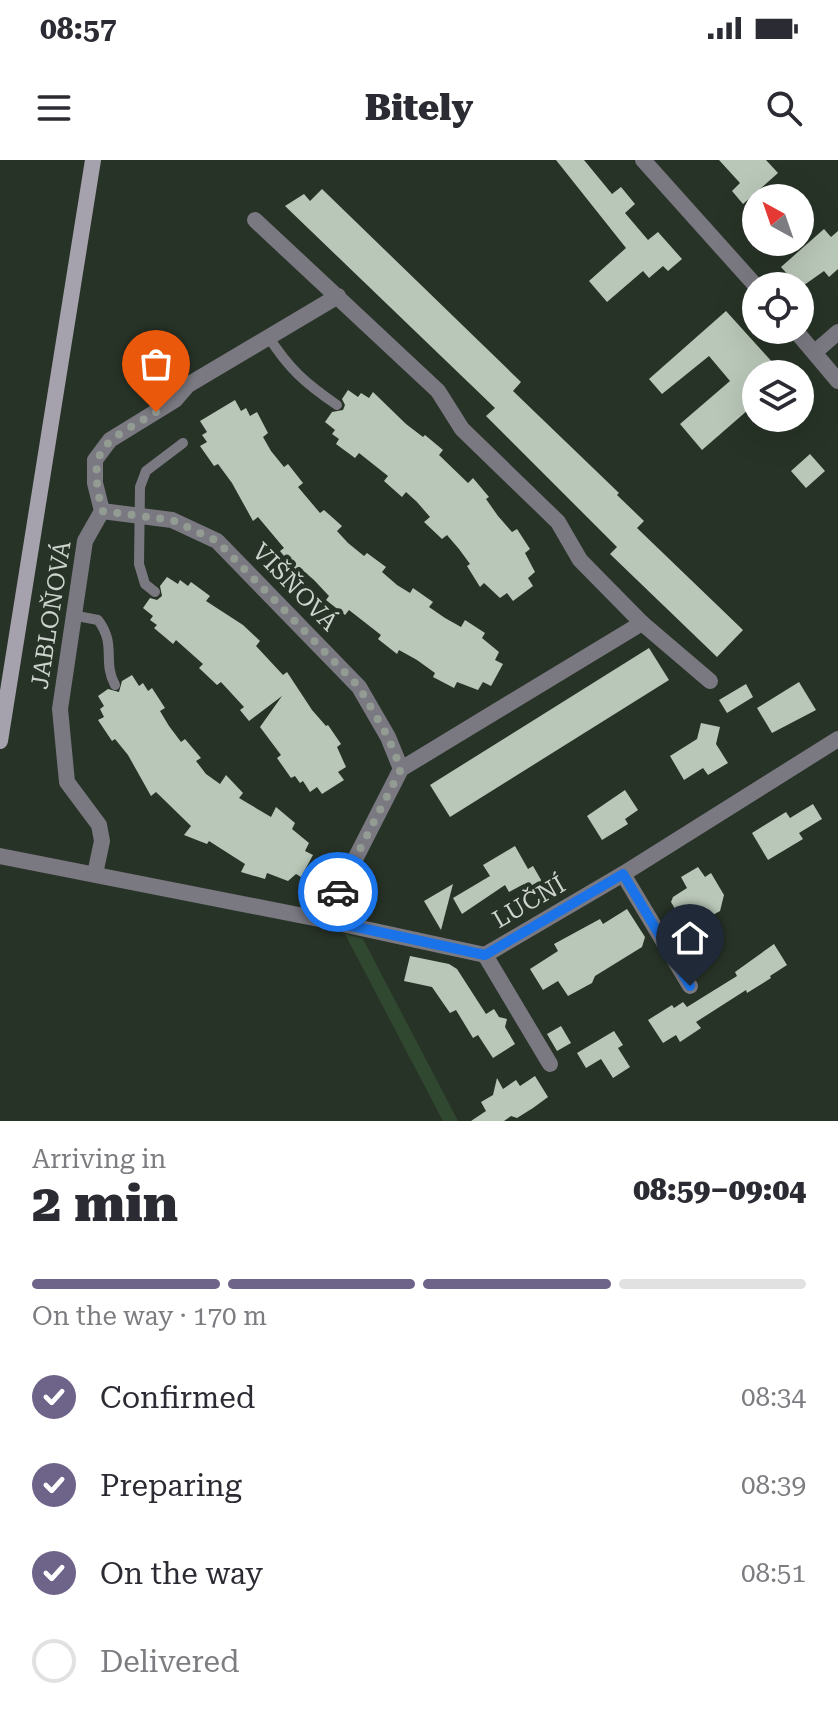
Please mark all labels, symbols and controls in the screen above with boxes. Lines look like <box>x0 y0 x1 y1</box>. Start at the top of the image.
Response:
text: 08:57 <box>40 11 117 46</box>
icon: menu <box>32 86 76 130</box>
icon: search <box>762 86 806 130</box>
text: Bitely <box>365 87 473 129</box>
north arrow <box>742 184 814 256</box>
map controls <box>742 184 814 432</box>
button: locate <box>742 272 814 344</box>
pin <box>122 330 190 412</box>
icon: bag <box>134 342 178 386</box>
button: layers <box>742 360 814 432</box>
street label: VIŠŇOVÁ <box>247 537 344 637</box>
street label: JABLOŇOVÁ <box>24 539 77 691</box>
courier <box>298 852 378 932</box>
street label: LUČNÍ <box>487 869 570 934</box>
icon: car <box>316 870 360 914</box>
pin <box>656 904 724 986</box>
icon: home <box>668 916 712 960</box>
text: Arriving in <box>32 1144 166 1174</box>
text: 08:59–09:04 <box>633 1172 806 1207</box>
text: 2 min <box>32 1173 178 1234</box>
text: On the way · 170 m <box>32 1301 267 1331</box>
icon: check <box>32 1375 76 1419</box>
text: Confirmed <box>100 1380 255 1415</box>
text: 08:34 <box>741 1382 806 1412</box>
icon: check <box>32 1463 76 1507</box>
text: Preparing <box>100 1468 242 1503</box>
text: 08:39 <box>741 1470 806 1500</box>
icon: check <box>32 1551 76 1595</box>
text: On the way <box>100 1556 263 1591</box>
text: 08:51 <box>741 1558 806 1588</box>
text: Delivered <box>100 1644 239 1679</box>

